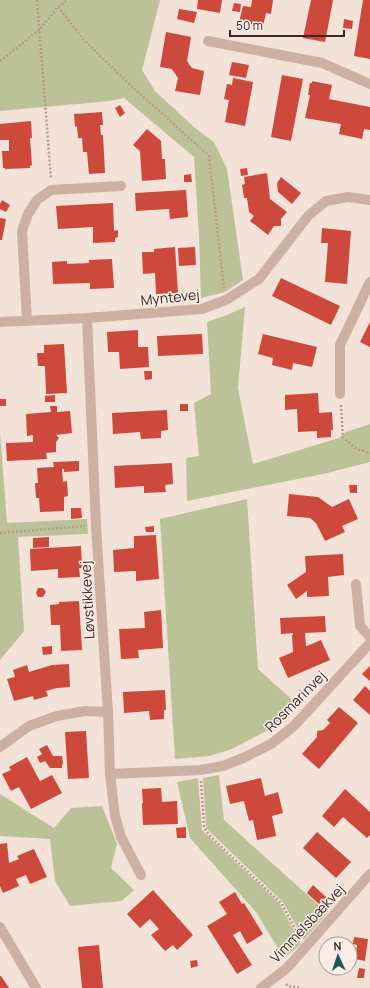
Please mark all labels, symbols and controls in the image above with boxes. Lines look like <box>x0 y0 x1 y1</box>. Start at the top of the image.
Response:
scale bar <box>230 12 344 38</box>
text: 50 m <box>236 17 263 34</box>
street label: Myntevej <box>140 284 200 310</box>
street label: Løvstikkevej <box>75 560 99 640</box>
street label: Rosmarinvej <box>260 666 330 736</box>
street label: Vimmelsbækvej <box>266 880 348 966</box>
north arrow <box>318 936 358 976</box>
text: N <box>333 938 342 953</box>

